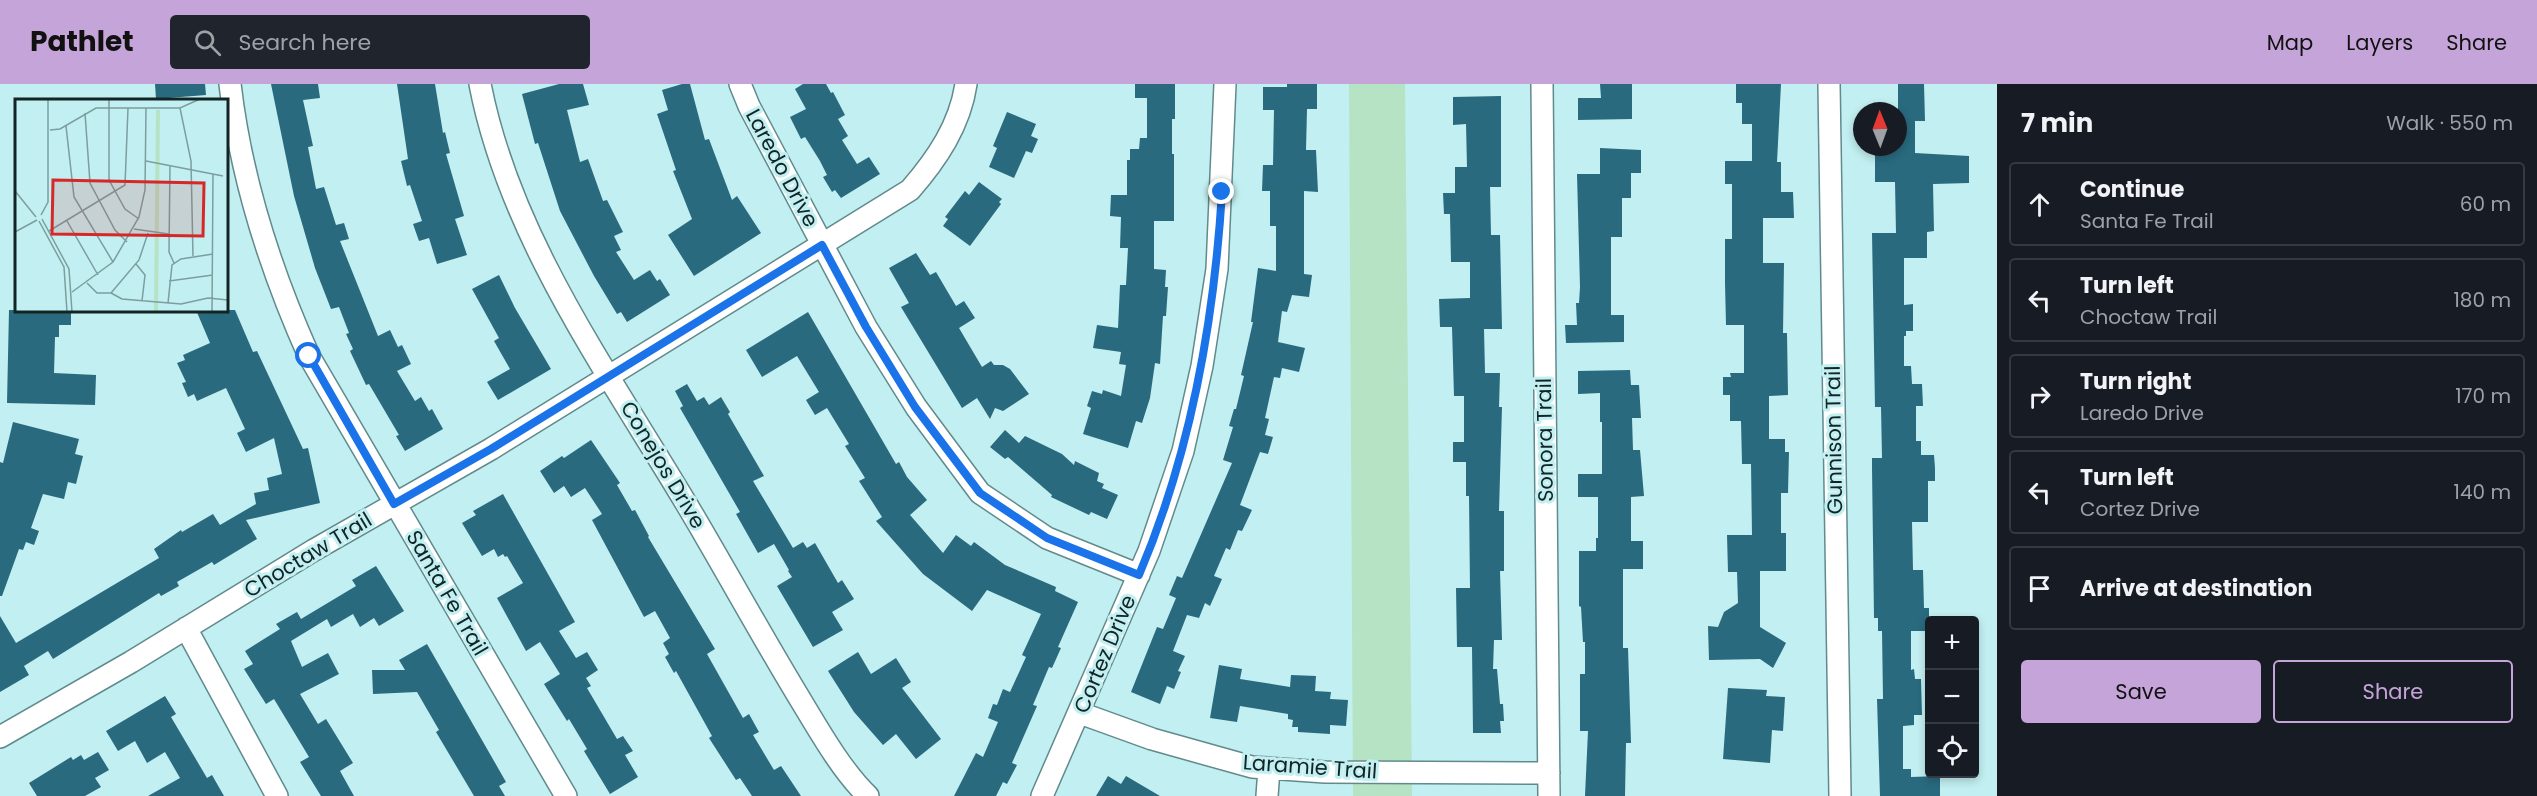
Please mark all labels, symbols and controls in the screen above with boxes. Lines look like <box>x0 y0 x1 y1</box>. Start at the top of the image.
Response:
search box <box>170 15 590 69</box>
text: Pathlet <box>30 22 134 61</box>
icon: search <box>191 26 224 59</box>
text: Search here <box>239 27 371 58</box>
text: Map <box>2267 28 2313 57</box>
text: Layers <box>2346 28 2413 57</box>
text: Share <box>2446 28 2507 57</box>
inset map <box>15 99 228 312</box>
north arrow <box>1853 102 1907 156</box>
street label: Laredo Drive <box>739 104 826 232</box>
text: 7 min <box>2021 105 2093 141</box>
text: Walk · 550 m <box>2386 109 2513 137</box>
text: Continue <box>2080 174 2184 205</box>
route end <box>1208 178 1234 204</box>
icon: ahead <box>2023 188 2056 221</box>
text: 60 m <box>2460 190 2511 218</box>
text: Santa Fe Trail <box>2080 207 2214 235</box>
text: Turn left <box>2080 270 2174 301</box>
icon: left <box>2023 284 2056 317</box>
text: 180 m <box>2453 286 2511 314</box>
text: Choctaw Trail <box>2080 303 2217 331</box>
route start <box>295 342 321 368</box>
street label: Gunnison Trail <box>1818 365 1849 515</box>
text: Turn right <box>2080 366 2191 397</box>
street label: Sonora Trail <box>1529 378 1560 502</box>
icon: right <box>2023 380 2056 413</box>
text: 170 m <box>2455 382 2511 410</box>
street label: Conejos Drive <box>614 396 713 534</box>
text: Laredo Drive <box>2080 399 2204 427</box>
text: Turn left <box>2080 462 2174 493</box>
icon: left <box>2023 476 2056 509</box>
text: 140 m <box>2454 478 2511 506</box>
text: Cortez Drive <box>2080 495 2200 523</box>
street label: Choctaw Trail <box>238 505 377 604</box>
street label: Santa Fe Trail <box>400 525 495 661</box>
icon: arrive <box>2023 572 2056 605</box>
text: Arrive at destination <box>2080 573 2312 604</box>
street label: Cortez Drive <box>1067 590 1142 717</box>
map controls <box>1925 616 1979 778</box>
button: + <box>1925 616 1979 670</box>
button: Save <box>2021 660 2261 723</box>
button: Share <box>2273 660 2513 723</box>
button: − <box>1925 670 1979 724</box>
button: locate <box>1925 724 1979 778</box>
street label: Laramie Trail <box>1242 747 1378 786</box>

